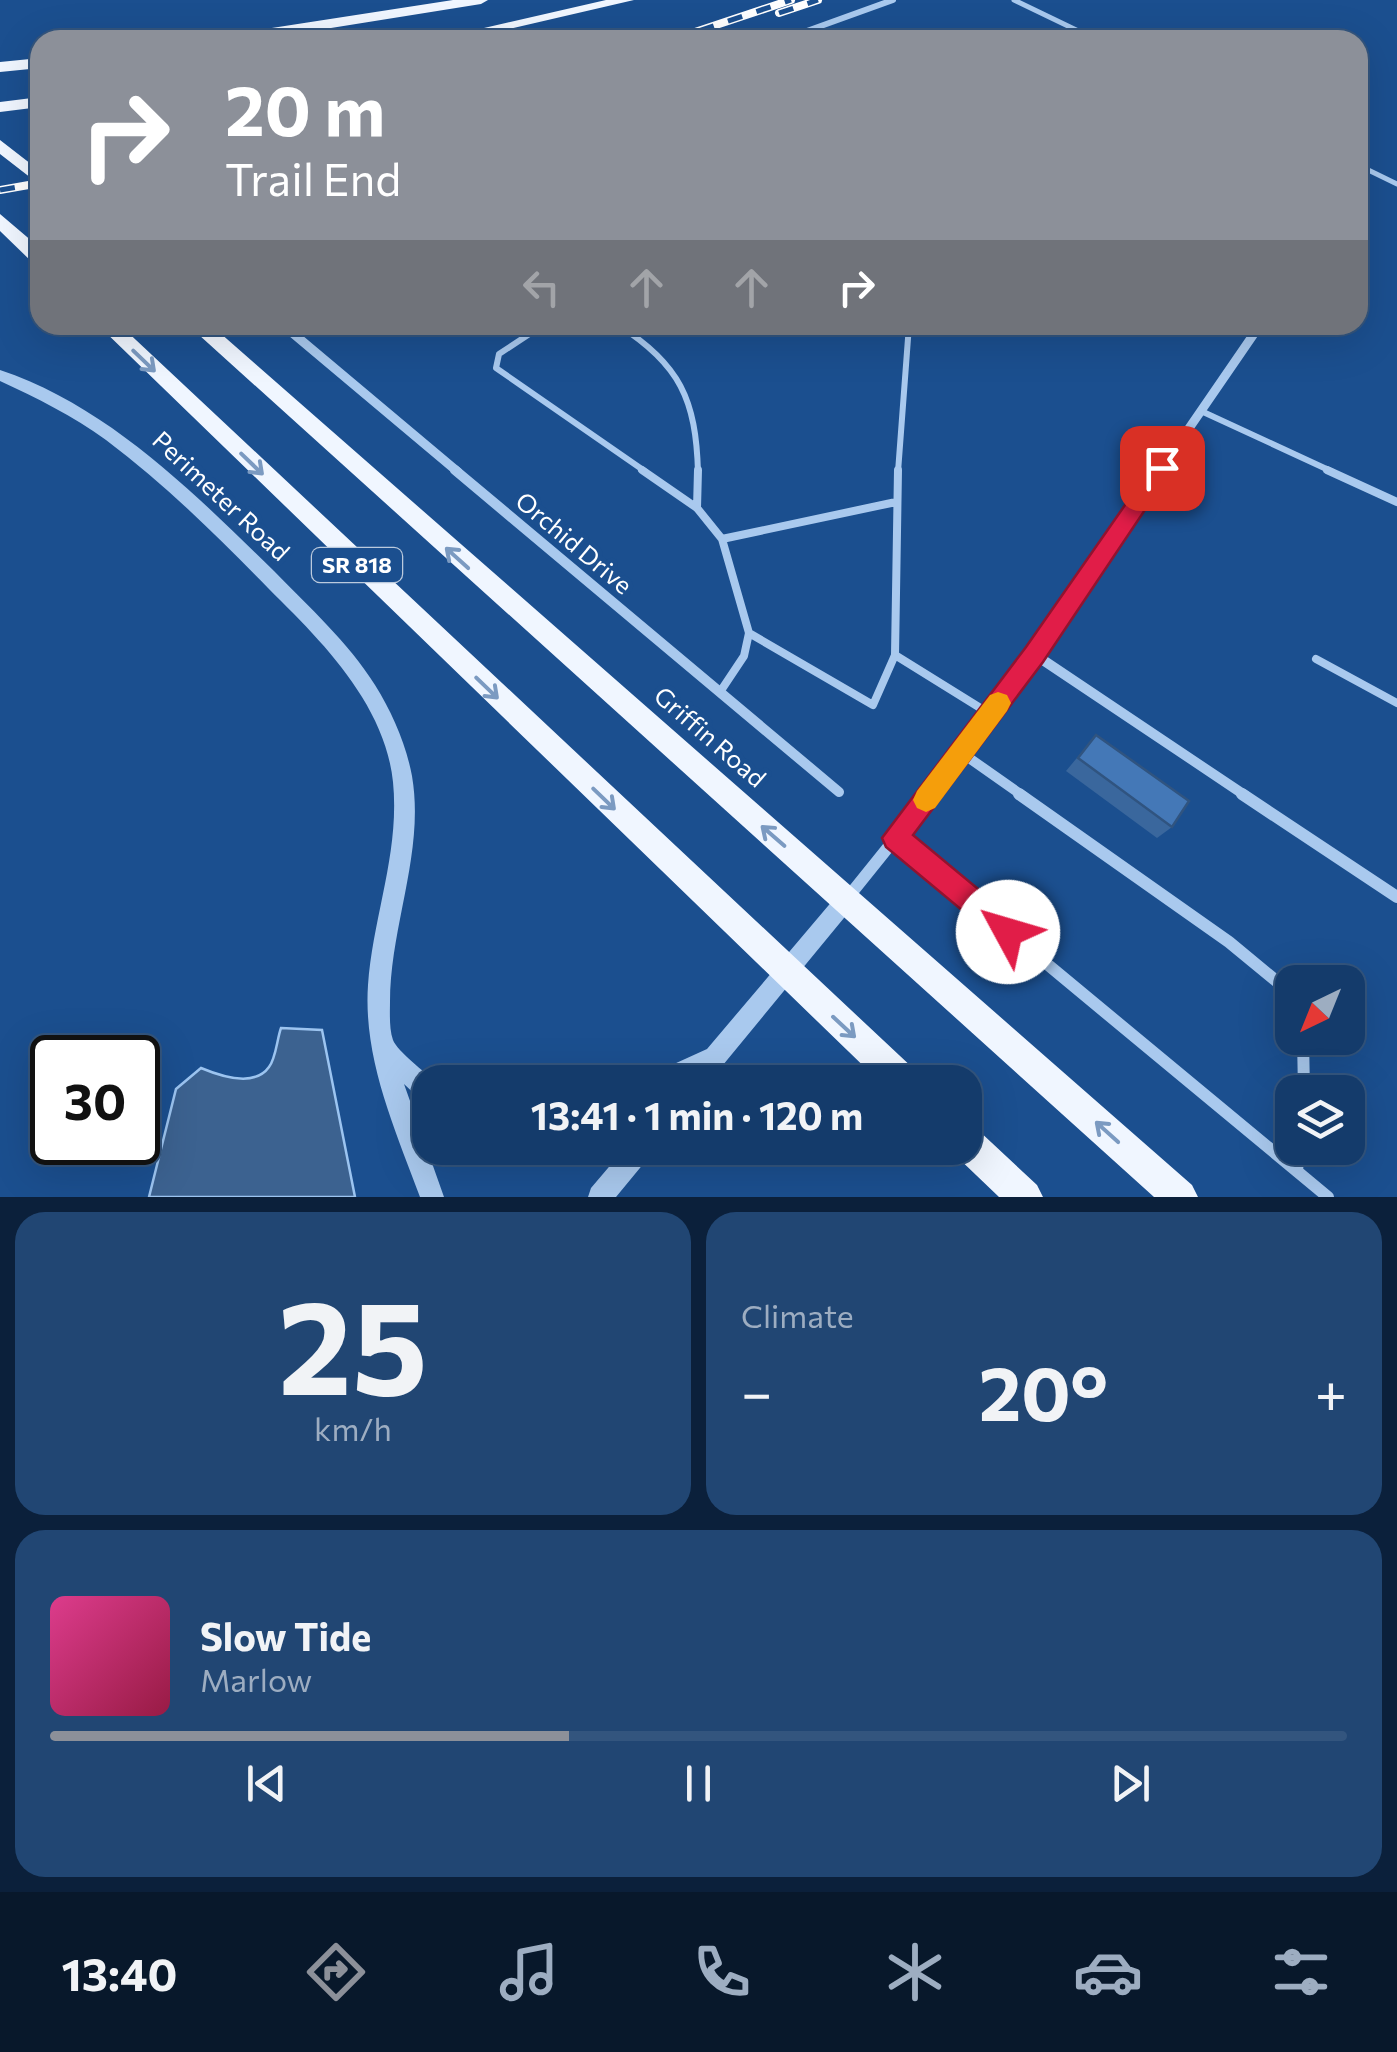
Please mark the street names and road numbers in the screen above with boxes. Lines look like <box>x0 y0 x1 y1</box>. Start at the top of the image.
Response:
street label: Perimeter Road <box>147 424 296 566</box>
street label: Orchid Drive <box>510 485 639 600</box>
road number: SR 818 <box>312 548 402 582</box>
street label: Griffin Road <box>649 680 773 793</box>

